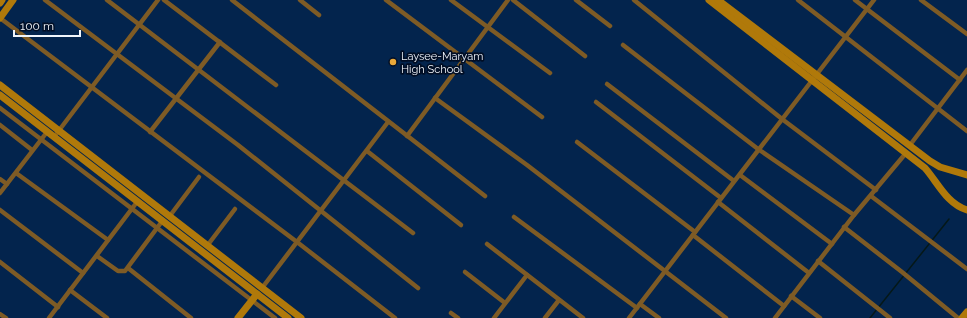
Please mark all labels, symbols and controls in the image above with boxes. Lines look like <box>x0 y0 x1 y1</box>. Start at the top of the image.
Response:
scale bar <box>14 12 80 38</box>
text: 100 m <box>20 19 54 33</box>
place label: Laysee-Maryam High School <box>401 50 483 76</box>
marker: Laysee-Maryam High School <box>388 57 398 67</box>

